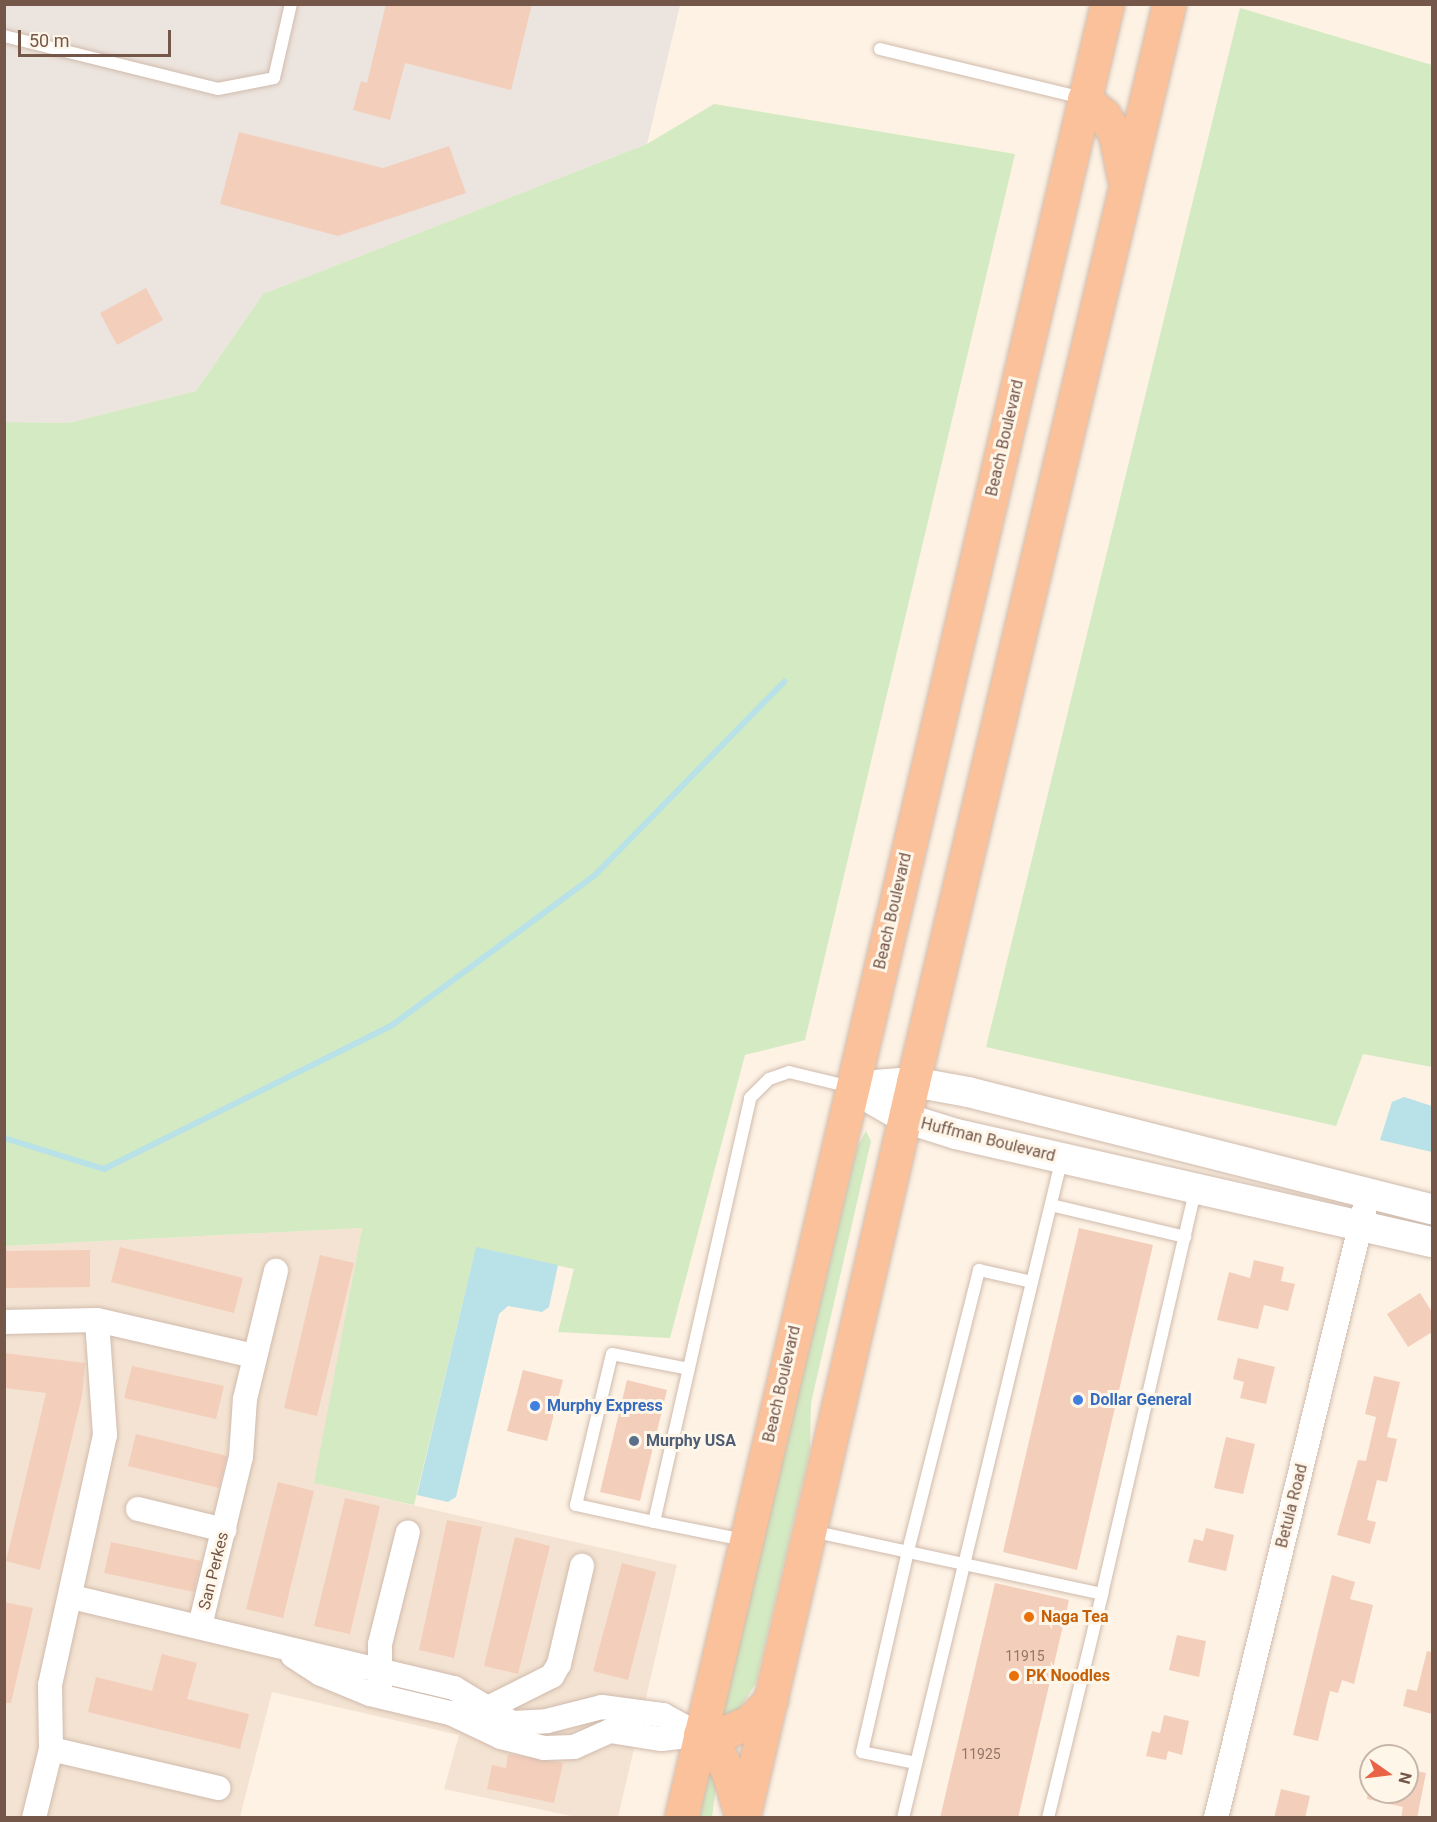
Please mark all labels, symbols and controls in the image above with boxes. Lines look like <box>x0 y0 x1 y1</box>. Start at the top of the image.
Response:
scale bar <box>21 18 174 56</box>
text: 50 m <box>29 30 69 51</box>
street label: Beach Boulevard <box>982 378 1028 498</box>
street label: Beach Boulevard <box>870 851 916 971</box>
street label: Huffman Boulevard <box>919 1114 1057 1166</box>
street label: Beach Boulevard <box>759 1324 805 1444</box>
place label: Dollar General <box>1090 1390 1192 1410</box>
marker: Dollar General <box>1071 1393 1085 1407</box>
place label: Murphy Express <box>547 1396 663 1416</box>
marker: Murphy Express <box>528 1399 542 1413</box>
place label: Murphy USA <box>646 1431 736 1451</box>
marker: Murphy USA <box>627 1434 641 1448</box>
street label: Betula Road <box>1272 1462 1312 1550</box>
street label: San Perkes <box>195 1530 233 1612</box>
place label: Naga Tea <box>1041 1607 1109 1627</box>
marker: Naga Tea <box>1022 1610 1036 1624</box>
house number: 11915 <box>1005 1648 1045 1664</box>
place label: PK Noodles <box>1026 1666 1110 1686</box>
marker: PK Noodles <box>1007 1669 1021 1683</box>
north arrow <box>1359 1744 1419 1804</box>
house number: 11925 <box>961 1746 1001 1762</box>
text: N <box>1394 1770 1416 1786</box>

